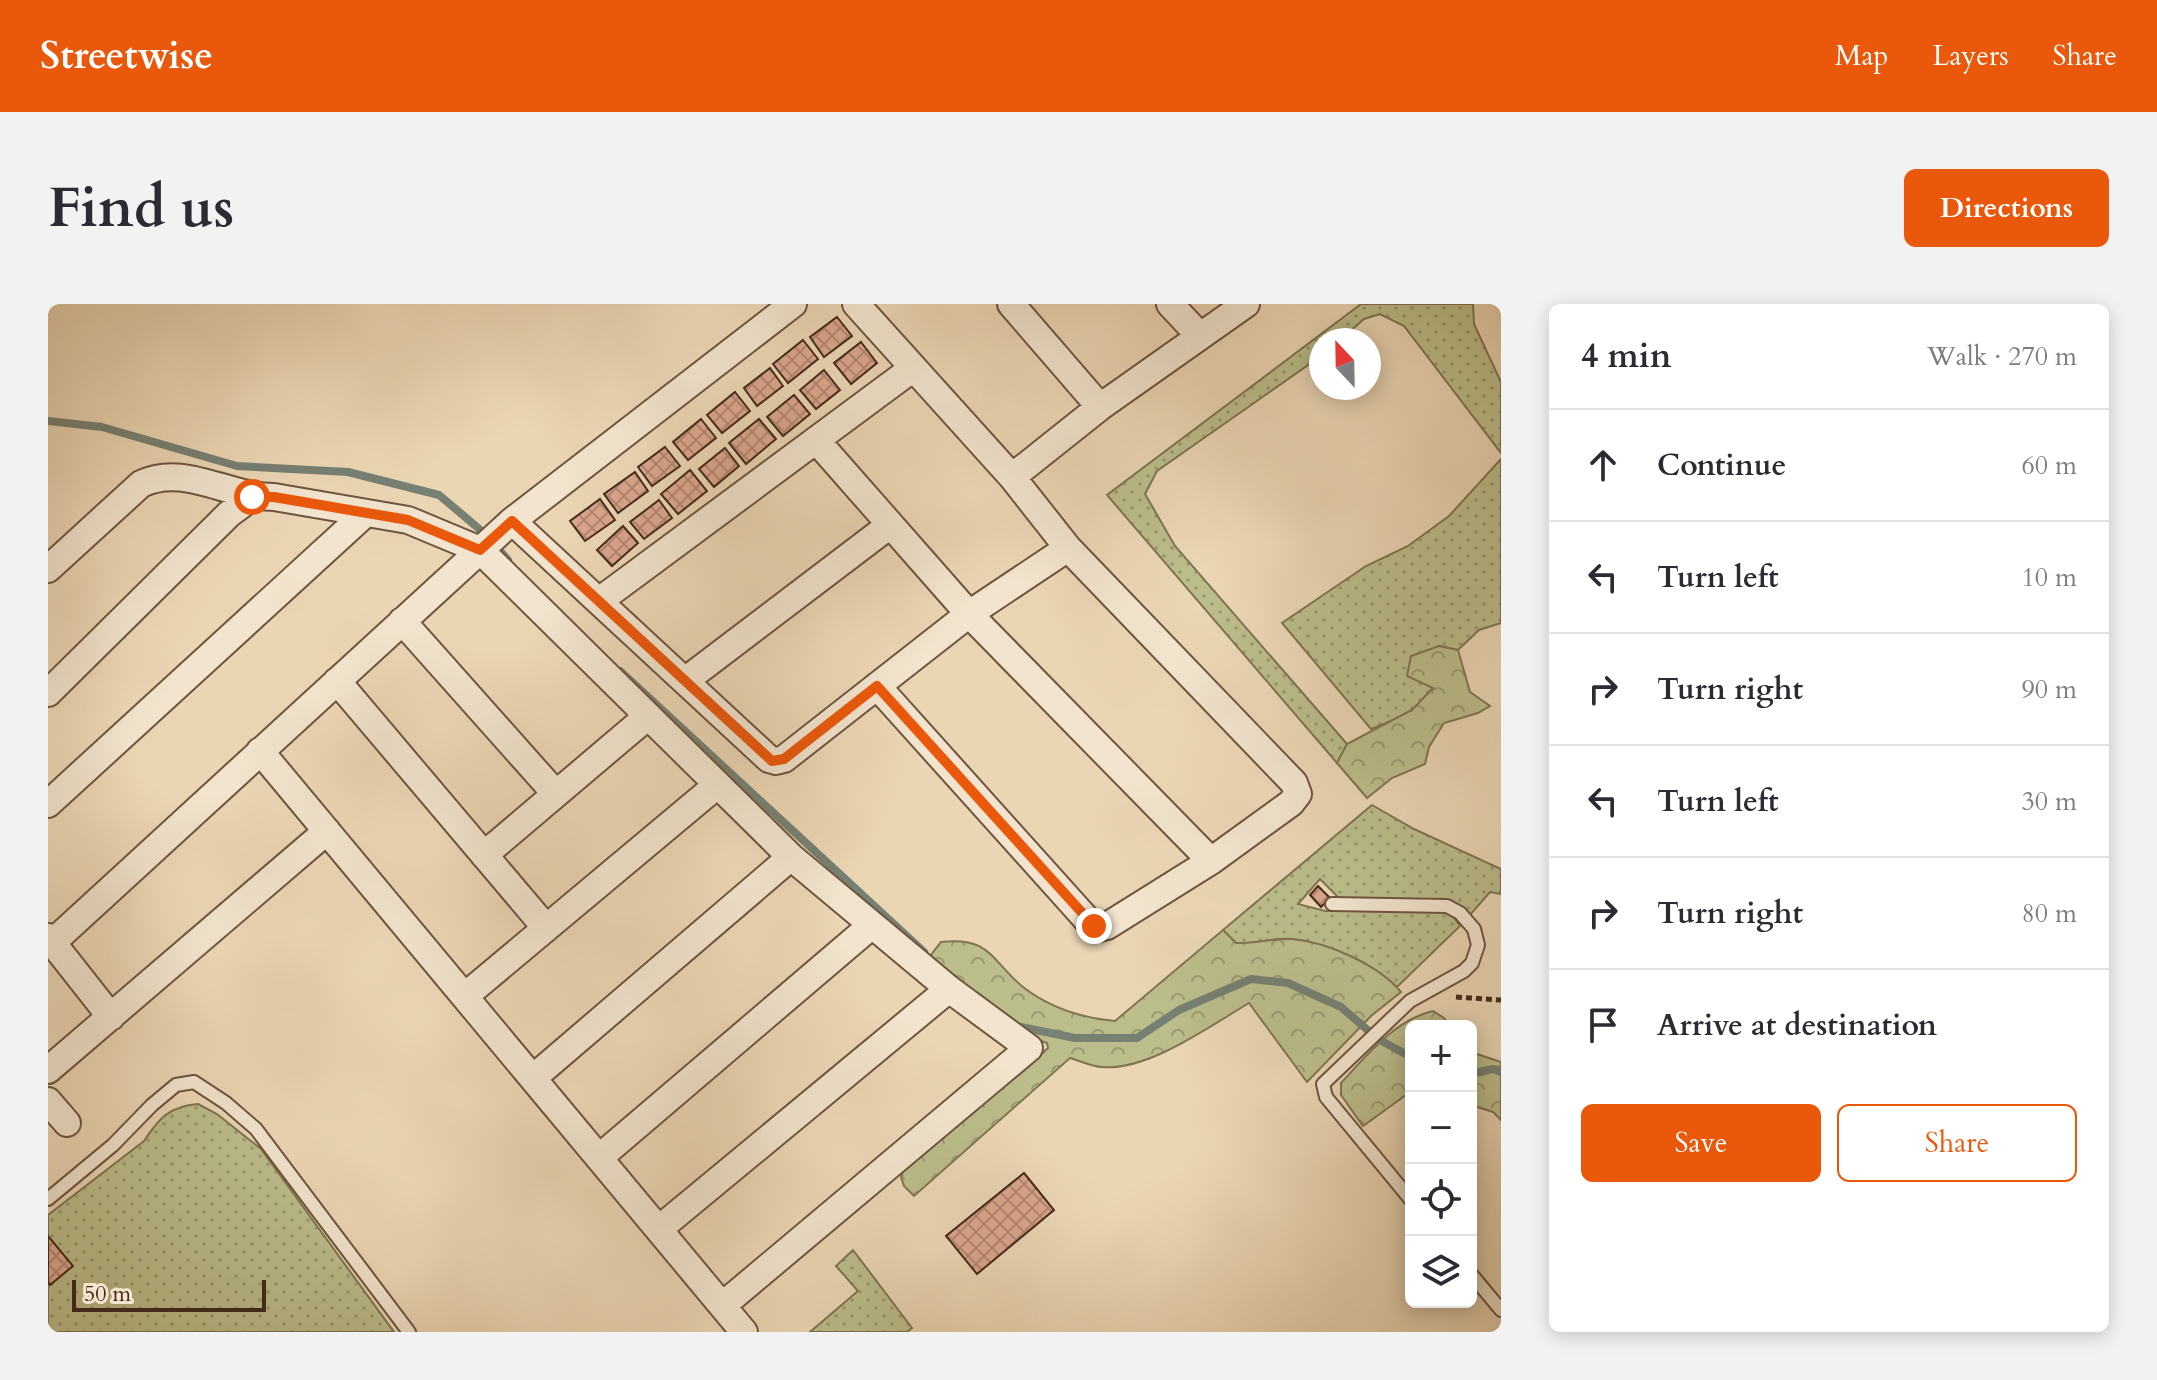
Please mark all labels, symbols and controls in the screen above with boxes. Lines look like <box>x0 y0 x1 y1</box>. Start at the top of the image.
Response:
text: Streetwise <box>40 30 213 82</box>
text: Map <box>1835 37 1888 75</box>
text: Layers <box>1932 37 2009 75</box>
text: Share <box>2053 37 2117 75</box>
button: Directions <box>1904 169 2109 247</box>
text: Find us <box>48 171 234 246</box>
north arrow <box>1309 328 1381 400</box>
text: 4 min <box>1581 333 1672 379</box>
text: Walk · 270 m <box>1927 339 2077 374</box>
icon: ahead <box>1581 443 1625 487</box>
text: Continue <box>1657 445 1786 486</box>
text: 60 m <box>2021 448 2077 483</box>
route start <box>234 479 270 515</box>
icon: left <box>1581 555 1625 599</box>
text: Turn left <box>1657 557 1779 598</box>
text: 10 m <box>2021 560 2077 595</box>
icon: right <box>1581 667 1625 711</box>
text: Turn right <box>1657 669 1803 710</box>
text: 90 m <box>2021 672 2077 707</box>
icon: left <box>1581 779 1625 823</box>
text: Turn left <box>1657 781 1779 822</box>
text: 30 m <box>2021 784 2077 819</box>
icon: right <box>1581 891 1625 935</box>
text: Turn right <box>1657 893 1803 934</box>
text: 80 m <box>2021 896 2077 931</box>
route end <box>1076 908 1112 944</box>
icon: arrive <box>1581 1003 1625 1047</box>
text: Arrive at destination <box>1657 1005 1937 1046</box>
map controls <box>1405 1020 1477 1308</box>
button: + <box>1405 1020 1477 1092</box>
button: − <box>1405 1092 1477 1164</box>
button: Save <box>1581 1104 1821 1182</box>
button: Share <box>1837 1104 2077 1182</box>
button: locate <box>1405 1164 1477 1236</box>
button: layers <box>1405 1236 1477 1308</box>
scale bar <box>72 1276 266 1312</box>
text: 50 m <box>84 1279 131 1309</box>

